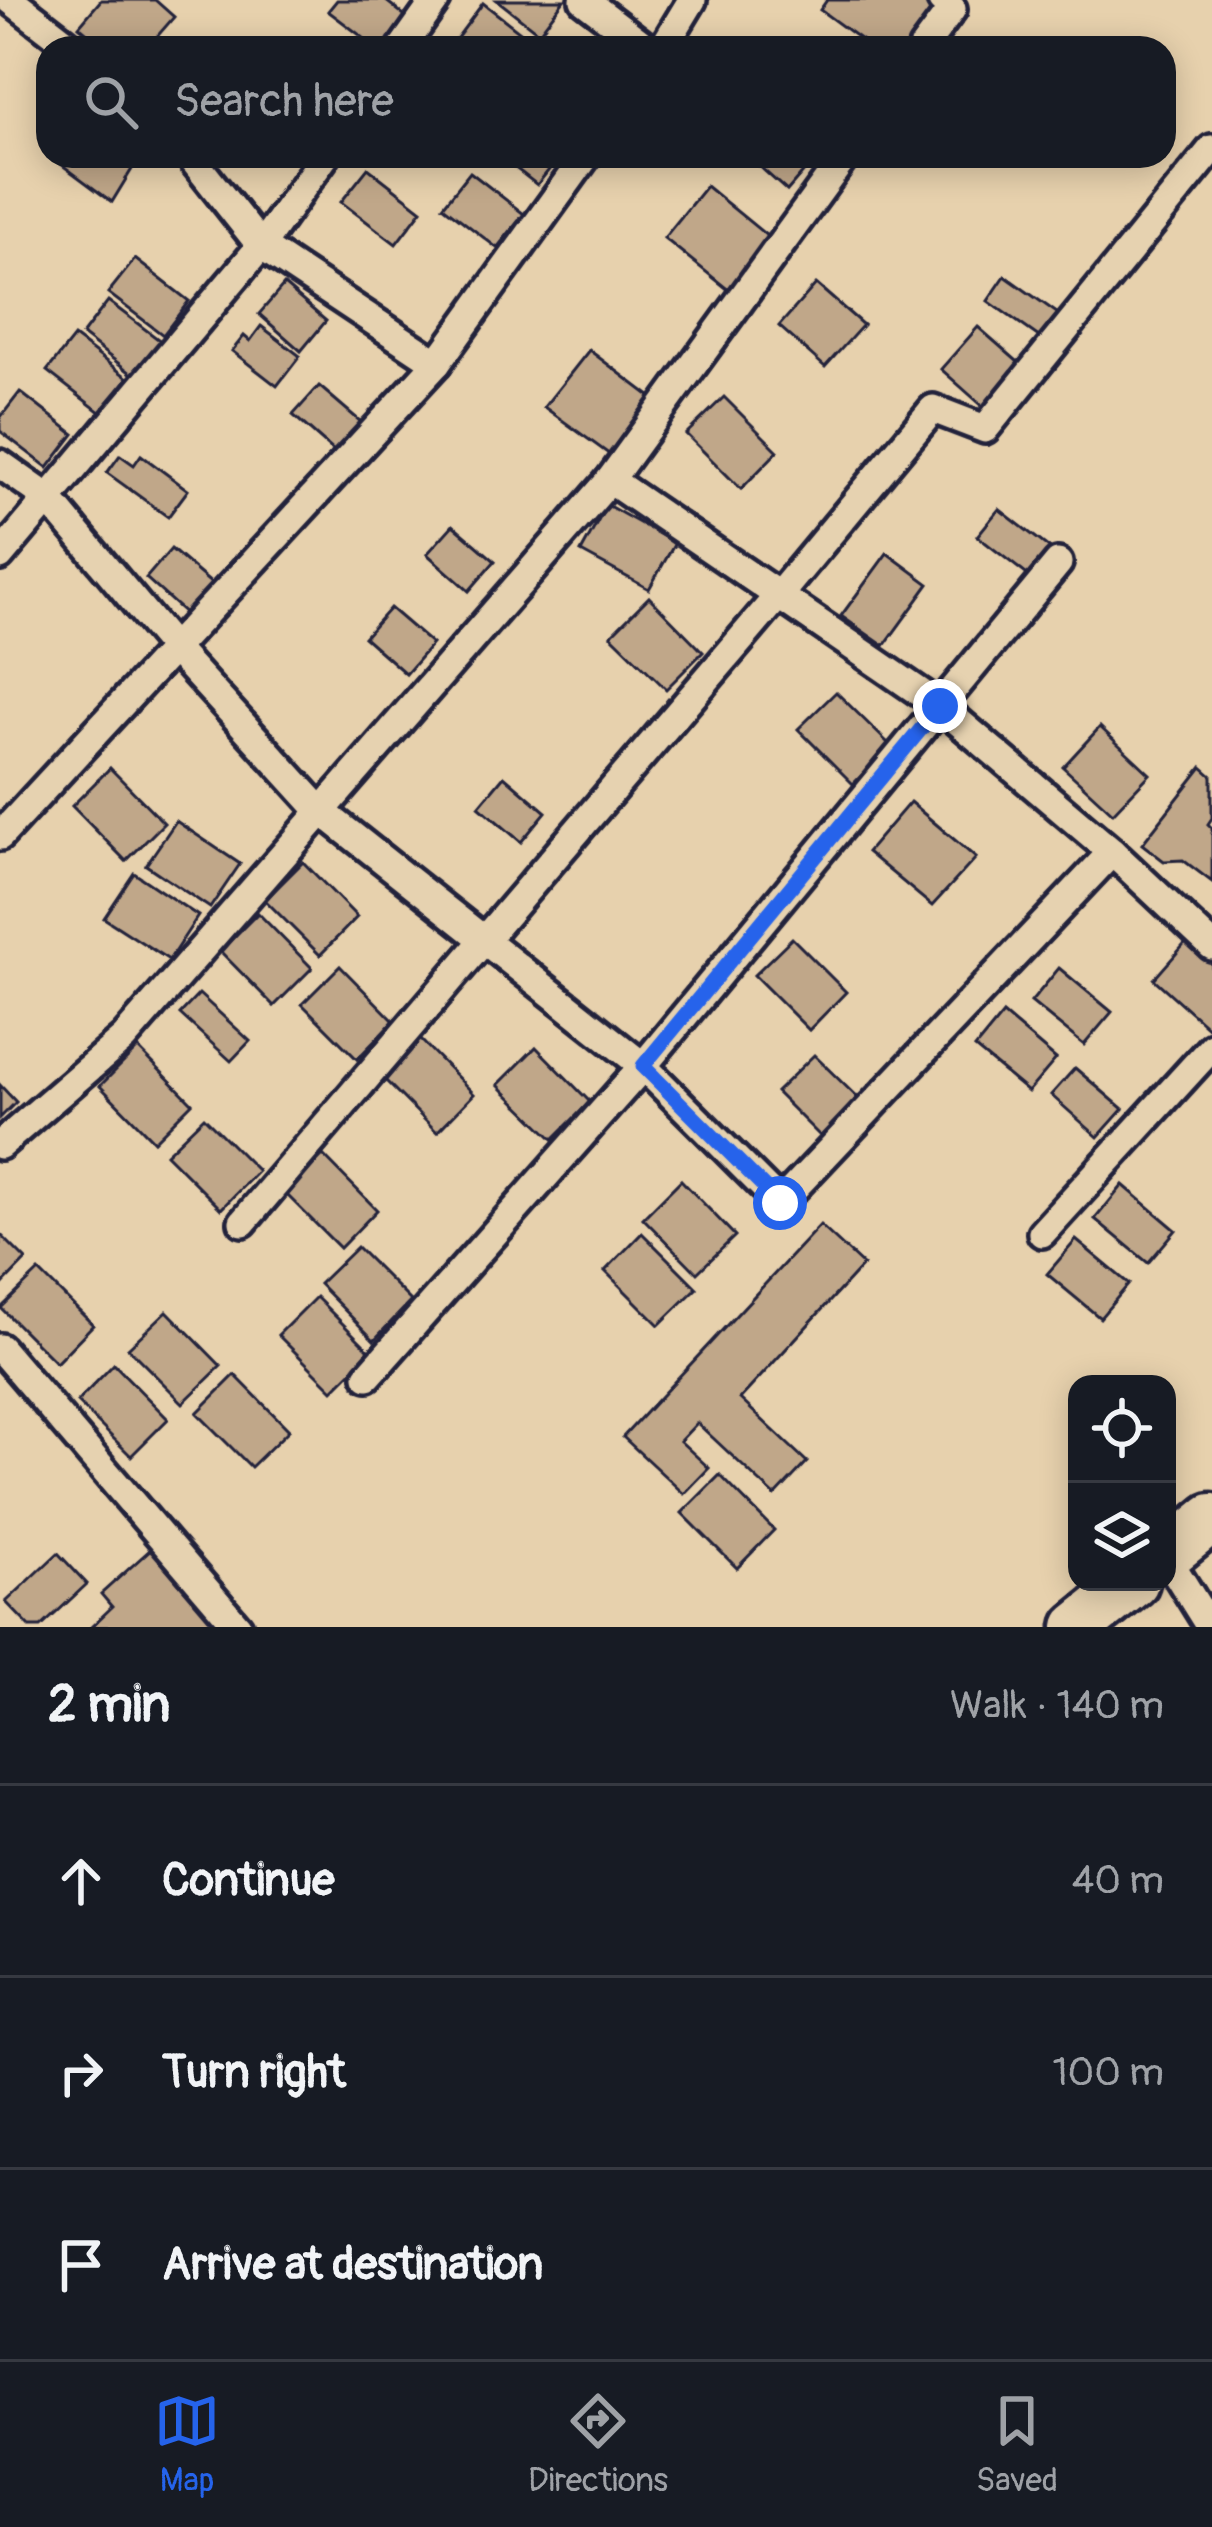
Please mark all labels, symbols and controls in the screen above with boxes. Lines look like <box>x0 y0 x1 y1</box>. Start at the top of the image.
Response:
search box <box>36 36 1176 168</box>
icon: search <box>78 69 144 135</box>
text: Search here <box>174 74 394 130</box>
route end <box>913 679 967 733</box>
route start <box>753 1176 807 1230</box>
map controls <box>1068 1375 1176 1591</box>
button: locate <box>1068 1375 1176 1483</box>
button: layers <box>1068 1483 1176 1591</box>
text: 2 min <box>48 1673 170 1737</box>
text: Walk · 140 m <box>950 1681 1164 1730</box>
icon: ahead <box>48 1848 114 1914</box>
text: Continue <box>162 1853 335 1909</box>
text: 40 m <box>1072 1856 1164 1905</box>
icon: right <box>48 2040 114 2106</box>
text: Turn right <box>162 2045 346 2101</box>
text: 100 m <box>1052 2048 1164 2097</box>
icon: arrive <box>48 2232 114 2298</box>
text: Arrive at destination <box>162 2237 543 2293</box>
tab: Map <box>154 2388 220 2501</box>
tab: Directions <box>528 2388 668 2501</box>
tab: Saved <box>976 2388 1058 2501</box>

